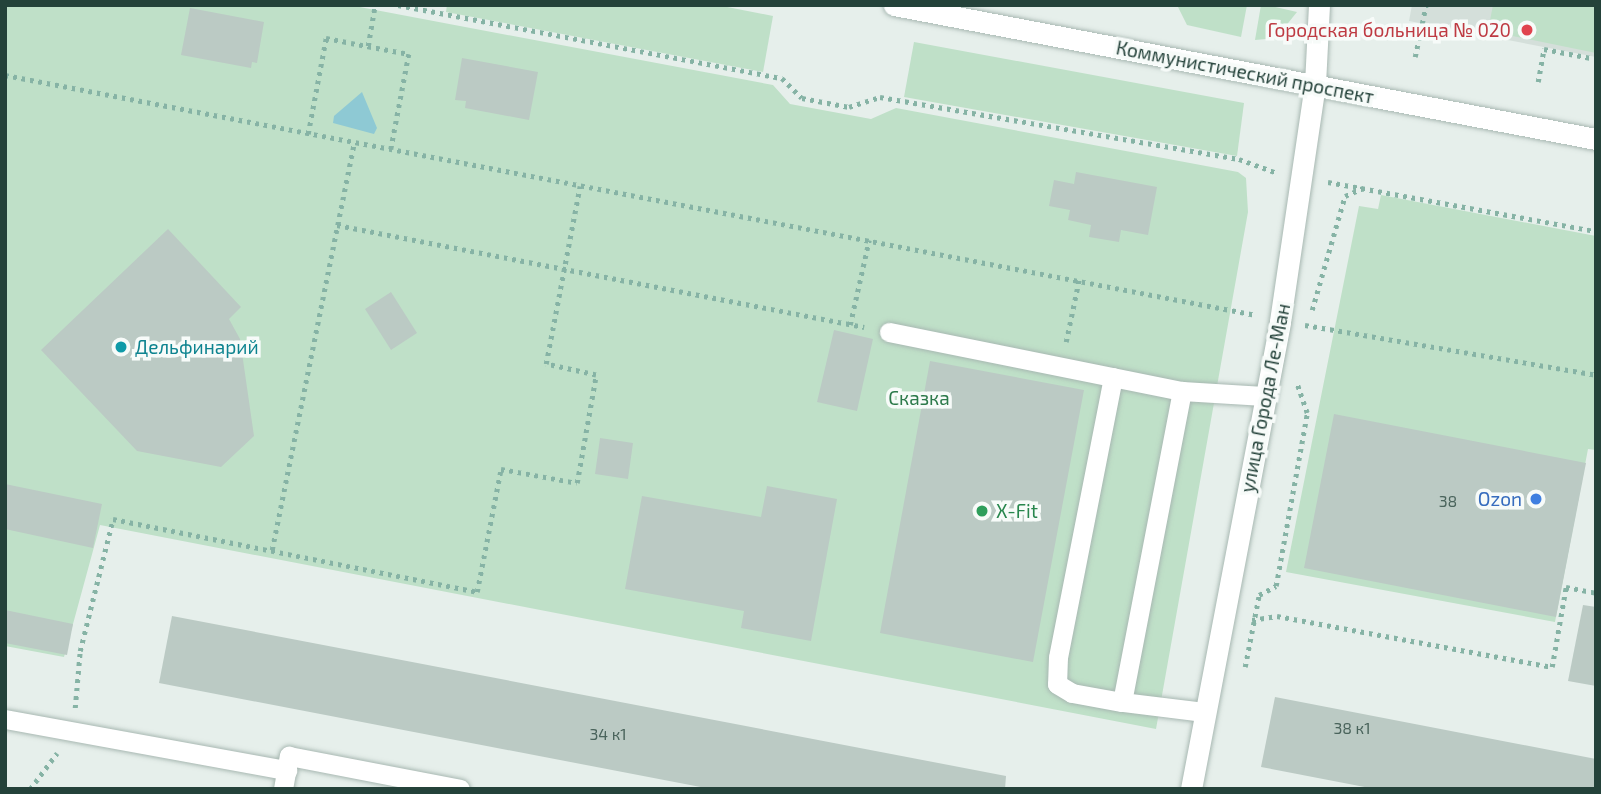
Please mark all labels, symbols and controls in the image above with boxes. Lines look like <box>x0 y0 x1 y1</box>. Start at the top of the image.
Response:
place label: Городская больница № 020 <box>1268 19 1511 41</box>
marker: Городская больница № 020 <box>1517 20 1537 40</box>
street label: Коммунистический проспект <box>1114 36 1376 108</box>
street label: улица Города Ле-Ман <box>1235 302 1295 494</box>
place label: Дельфинарий <box>135 336 259 358</box>
marker: Дельфинарий <box>113 339 129 355</box>
park label: Сказка <box>888 387 950 409</box>
place label: Ozon <box>1478 488 1522 510</box>
house number: 38 <box>1439 491 1457 511</box>
marker: Ozon <box>1528 491 1544 507</box>
place label: X-Fit <box>996 500 1038 522</box>
marker: X-Fit <box>974 503 990 519</box>
house number: 38 к1 <box>1333 718 1371 738</box>
house number: 34 к1 <box>589 724 627 744</box>

